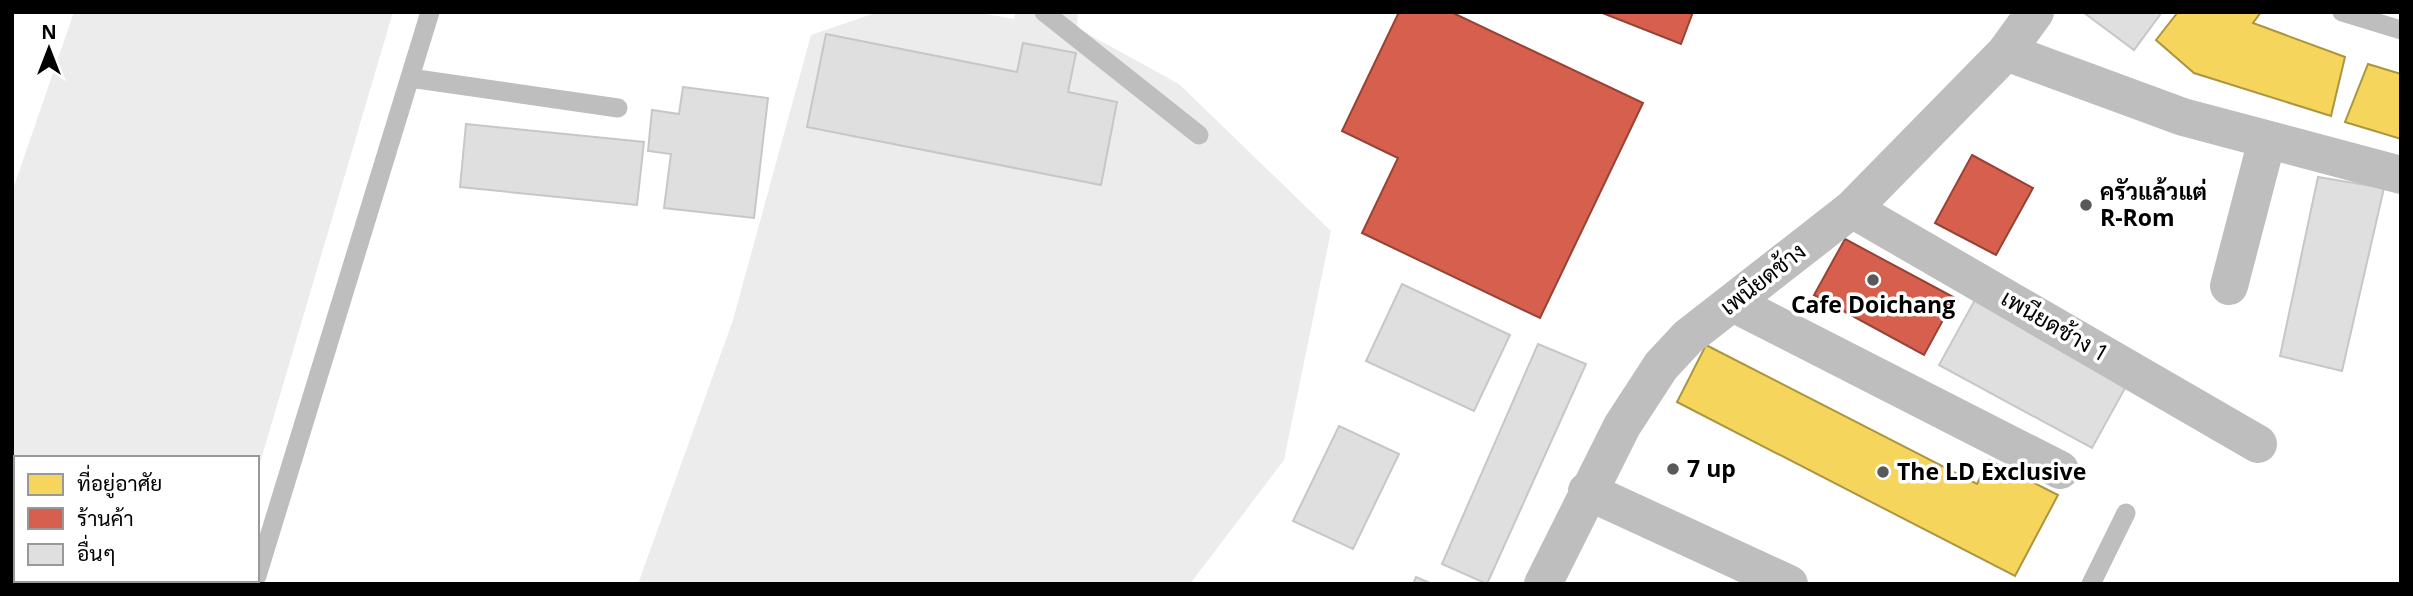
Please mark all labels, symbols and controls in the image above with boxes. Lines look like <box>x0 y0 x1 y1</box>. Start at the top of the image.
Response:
north arrow <box>14 14 84 84</box>
text: N <box>41 19 57 45</box>
place label: ครัวแล้วแต่ R-Rom <box>2100 175 2207 233</box>
marker: ครัวแล้วแต่ R-Rom <box>2078 197 2094 213</box>
street label: เพนียดช้าง <box>1713 235 1812 322</box>
marker: Cafe Doichang <box>1865 272 1881 288</box>
street label: เพนียดช้าง 1 <box>1996 281 2115 369</box>
place label: Cafe Doichang <box>1791 288 1955 320</box>
place label: 7 up <box>1687 452 1736 484</box>
place label: The LD Exclusive <box>1897 455 2086 487</box>
legend <box>14 456 259 582</box>
marker: 7 up <box>1665 461 1681 477</box>
text: ที่อยู่อาศัย <box>77 464 162 499</box>
marker: The LD Exclusive <box>1875 464 1891 480</box>
text: ร้านค้า <box>77 504 134 532</box>
text: อื่นๆ <box>77 534 116 567</box>

